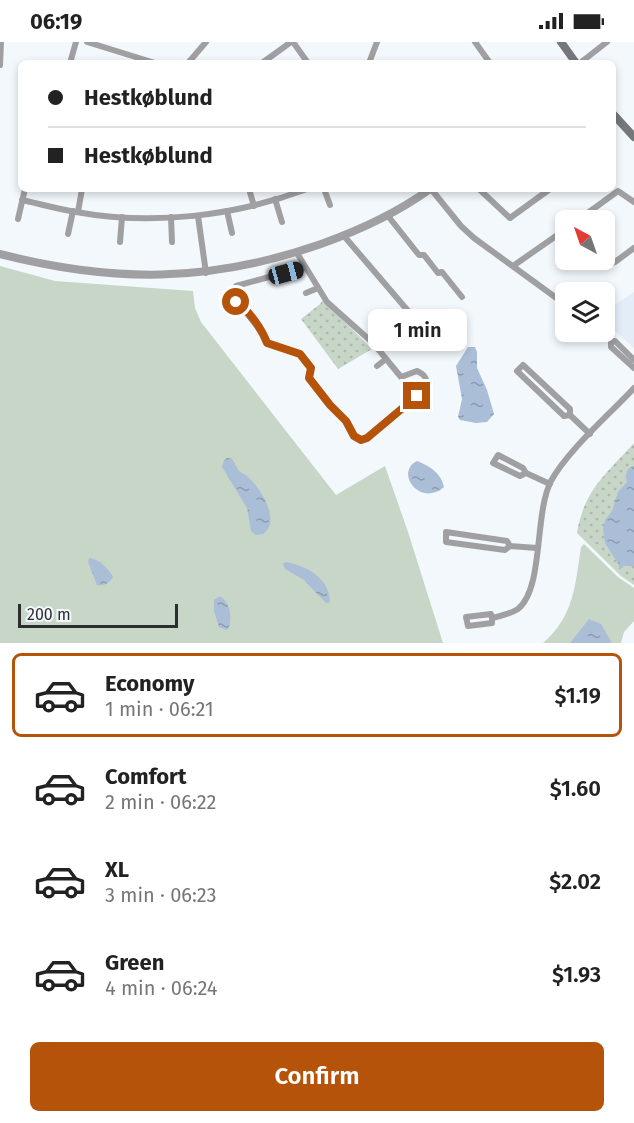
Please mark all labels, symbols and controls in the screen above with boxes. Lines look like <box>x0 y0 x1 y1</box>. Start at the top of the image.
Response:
text: 06:19 <box>30 8 82 35</box>
text: Hestkøblund <box>84 84 213 111</box>
text: Hestkøblund <box>84 142 213 169</box>
north arrow <box>555 210 615 270</box>
map controls <box>555 210 615 342</box>
car <box>266 260 306 286</box>
button: layers <box>555 282 615 342</box>
route start <box>222 288 249 315</box>
callout: 1 min <box>368 309 466 351</box>
text: 1 min <box>393 318 442 342</box>
route end <box>403 382 430 409</box>
scale bar <box>18 601 178 628</box>
text: 200 m <box>27 605 71 624</box>
icon: car <box>33 668 87 722</box>
text: Economy <box>105 670 194 697</box>
text: $1.19 <box>554 682 601 709</box>
text: 1 min · 06:21 <box>105 697 214 721</box>
icon: car <box>33 761 87 815</box>
text: Comfort <box>105 763 186 790</box>
text: $1.60 <box>550 775 601 802</box>
text: 2 min · 06:22 <box>105 790 217 814</box>
icon: car <box>33 854 87 908</box>
text: XL <box>105 856 129 883</box>
text: $2.02 <box>549 868 601 895</box>
text: 3 min · 06:23 <box>105 883 217 907</box>
icon: car <box>33 947 87 1001</box>
text: Green <box>105 949 164 976</box>
text: $1.93 <box>552 961 601 988</box>
text: 4 min · 06:24 <box>105 976 217 1000</box>
button: Confirm <box>30 1042 604 1111</box>

